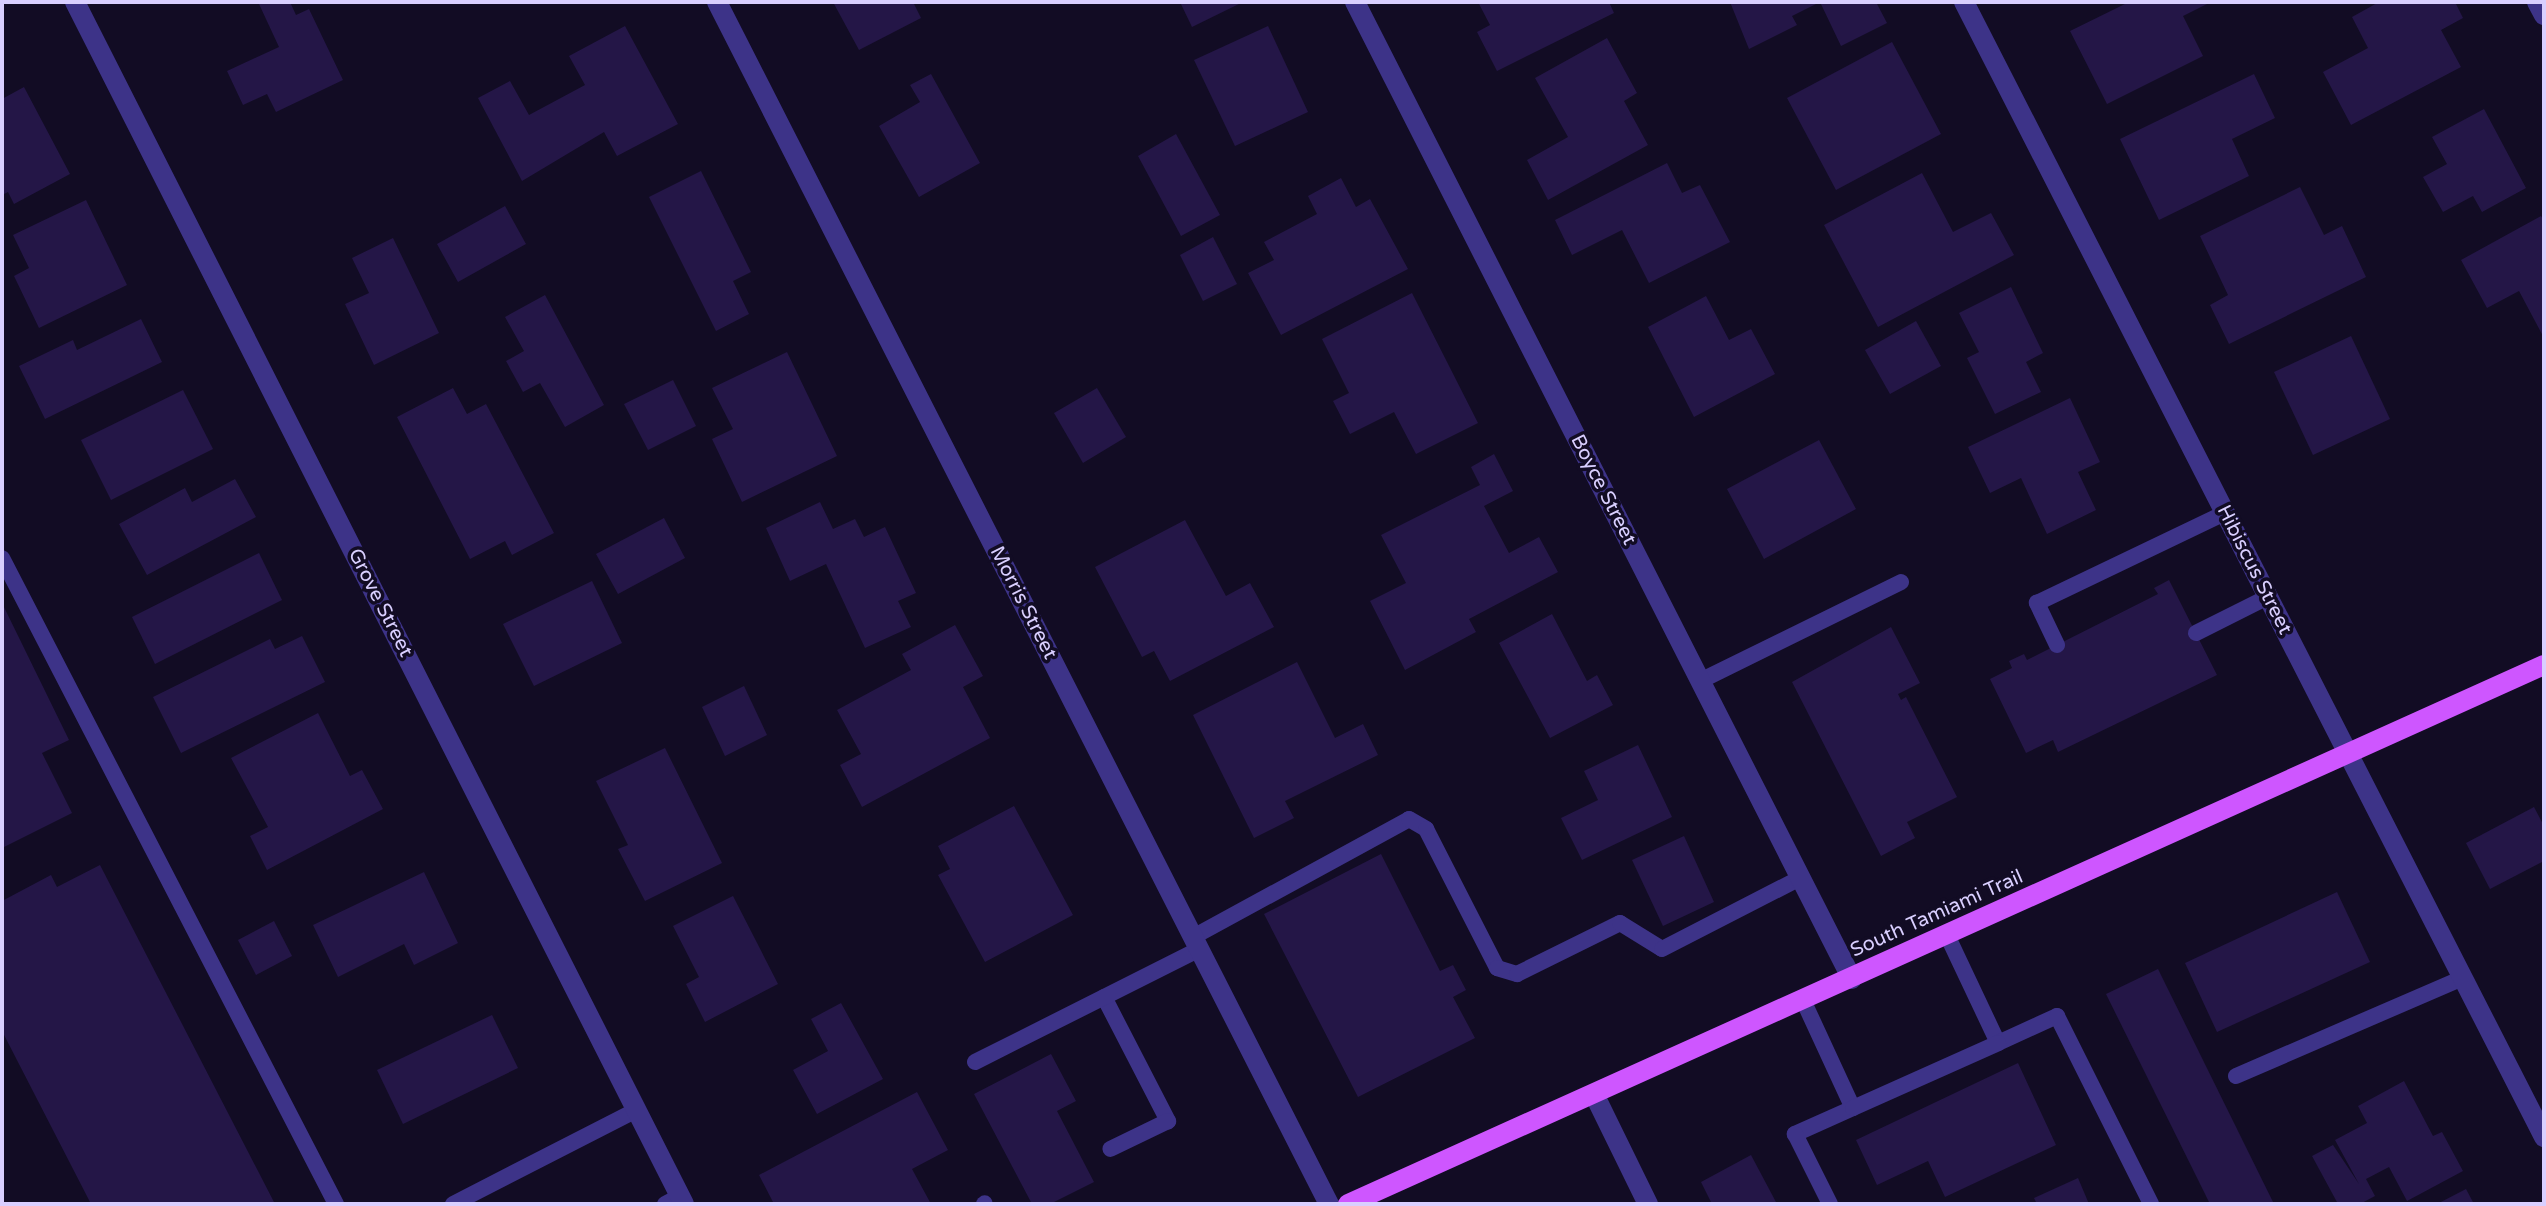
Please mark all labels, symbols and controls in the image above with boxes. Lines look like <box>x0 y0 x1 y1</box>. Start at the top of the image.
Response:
street label: Boyce Street <box>1565 431 1641 549</box>
street label: Hibiscus Street <box>2211 501 2297 639</box>
street label: Morris Street <box>984 543 1062 663</box>
street label: Grove Street <box>342 545 418 661</box>
street label: South Tamiami Trail <box>1847 865 2027 963</box>

